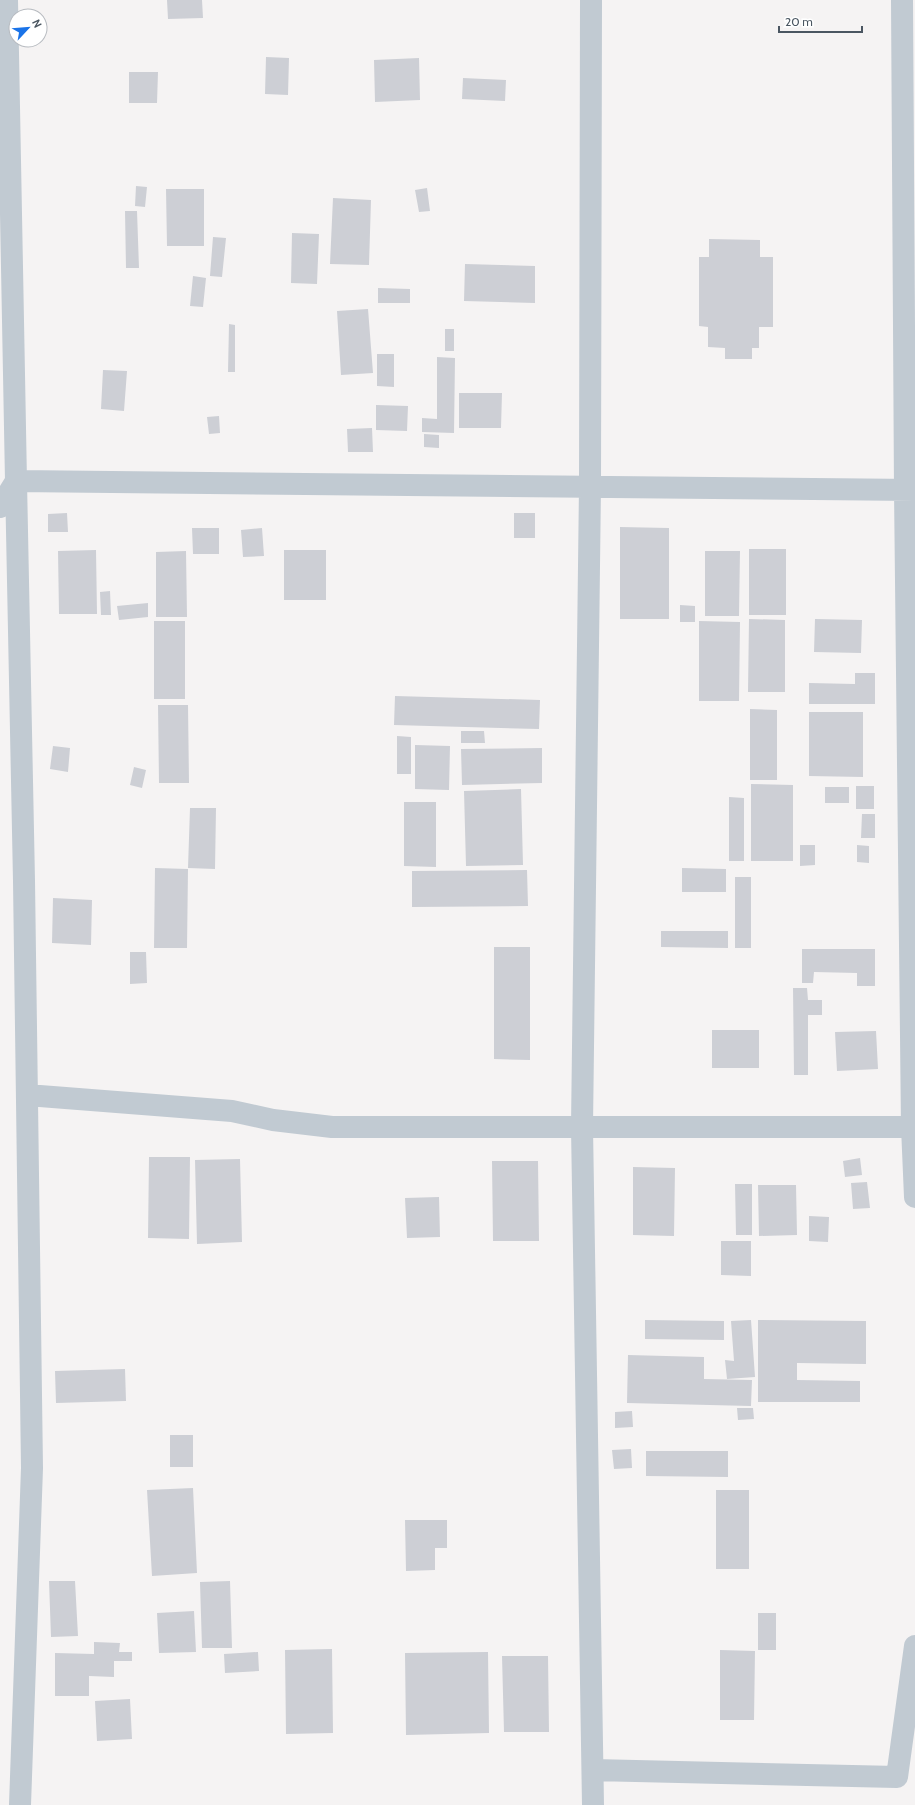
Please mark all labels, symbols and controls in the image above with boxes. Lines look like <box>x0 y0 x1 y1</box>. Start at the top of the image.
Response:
north arrow <box>8 8 48 48</box>
scale bar <box>779 8 862 34</box>
text: 20 m <box>785 14 813 29</box>
text: N <box>29 17 45 30</box>

